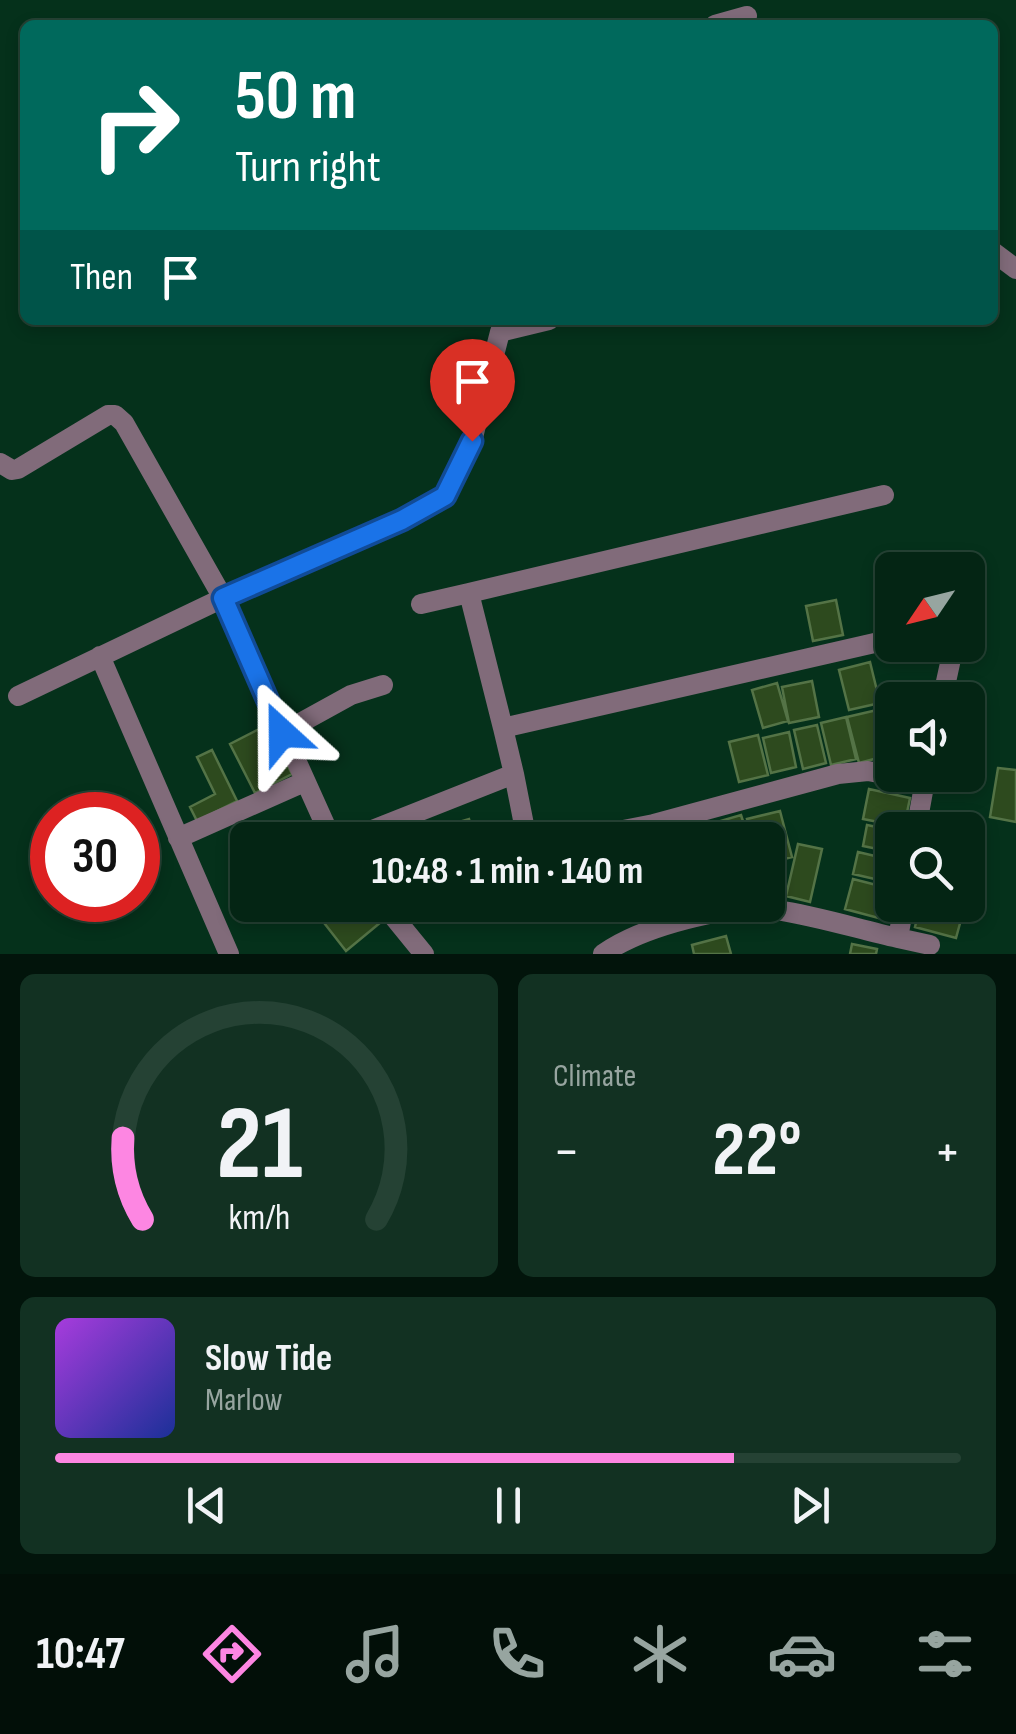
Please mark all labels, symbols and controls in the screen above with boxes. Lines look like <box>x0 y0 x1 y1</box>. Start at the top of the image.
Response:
text: 50 m <box>235 55 356 139</box>
icon: right <box>70 60 200 190</box>
text: Turn right <box>235 140 381 195</box>
icon: arrive <box>153 250 208 305</box>
text: Then <box>70 255 133 300</box>
pin <box>430 339 515 442</box>
icon: arrive <box>445 354 500 409</box>
north arrow <box>875 552 985 662</box>
map controls <box>875 552 985 922</box>
position arrow <box>230 681 334 785</box>
button: sound <box>875 682 985 792</box>
speed limit sign: 30 <box>30 792 160 922</box>
button: search <box>875 812 985 922</box>
text: 10:48 · 1 min · 140 m <box>372 849 643 894</box>
text: Climate <box>553 1057 636 1096</box>
text: 21 <box>216 1083 302 1208</box>
text: 22° <box>712 1106 802 1197</box>
text: − <box>553 1119 580 1186</box>
text: + <box>934 1119 961 1186</box>
text: km/h <box>228 1197 290 1240</box>
text: Slow Tide <box>205 1336 332 1381</box>
text: Marlow <box>205 1381 283 1420</box>
icon: previous <box>179 1478 234 1533</box>
icon: pause <box>481 1478 536 1533</box>
icon: next <box>783 1478 838 1533</box>
icon: directions <box>197 1619 267 1689</box>
icon: music <box>340 1619 410 1689</box>
icon: phone <box>482 1619 552 1689</box>
icon: climate <box>625 1619 695 1689</box>
icon: car <box>767 1619 837 1689</box>
icon: filters <box>910 1619 980 1689</box>
text: 10:47 <box>36 1627 125 1682</box>

